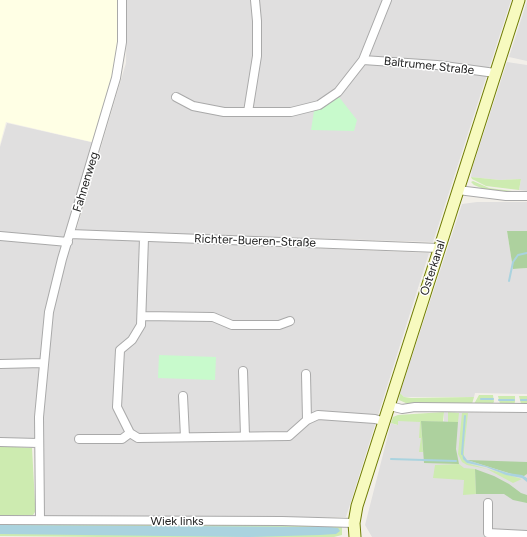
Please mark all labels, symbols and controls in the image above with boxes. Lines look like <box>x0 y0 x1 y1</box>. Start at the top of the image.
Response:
street label: Baltrumer Straße <box>383 54 475 78</box>
street label: Fahnenweg <box>70 150 102 214</box>
street label: Richter-Bueren-Straße <box>194 232 316 250</box>
street label: Osterkanal <box>417 239 449 297</box>
street label: Wiek links <box>150 514 204 528</box>

